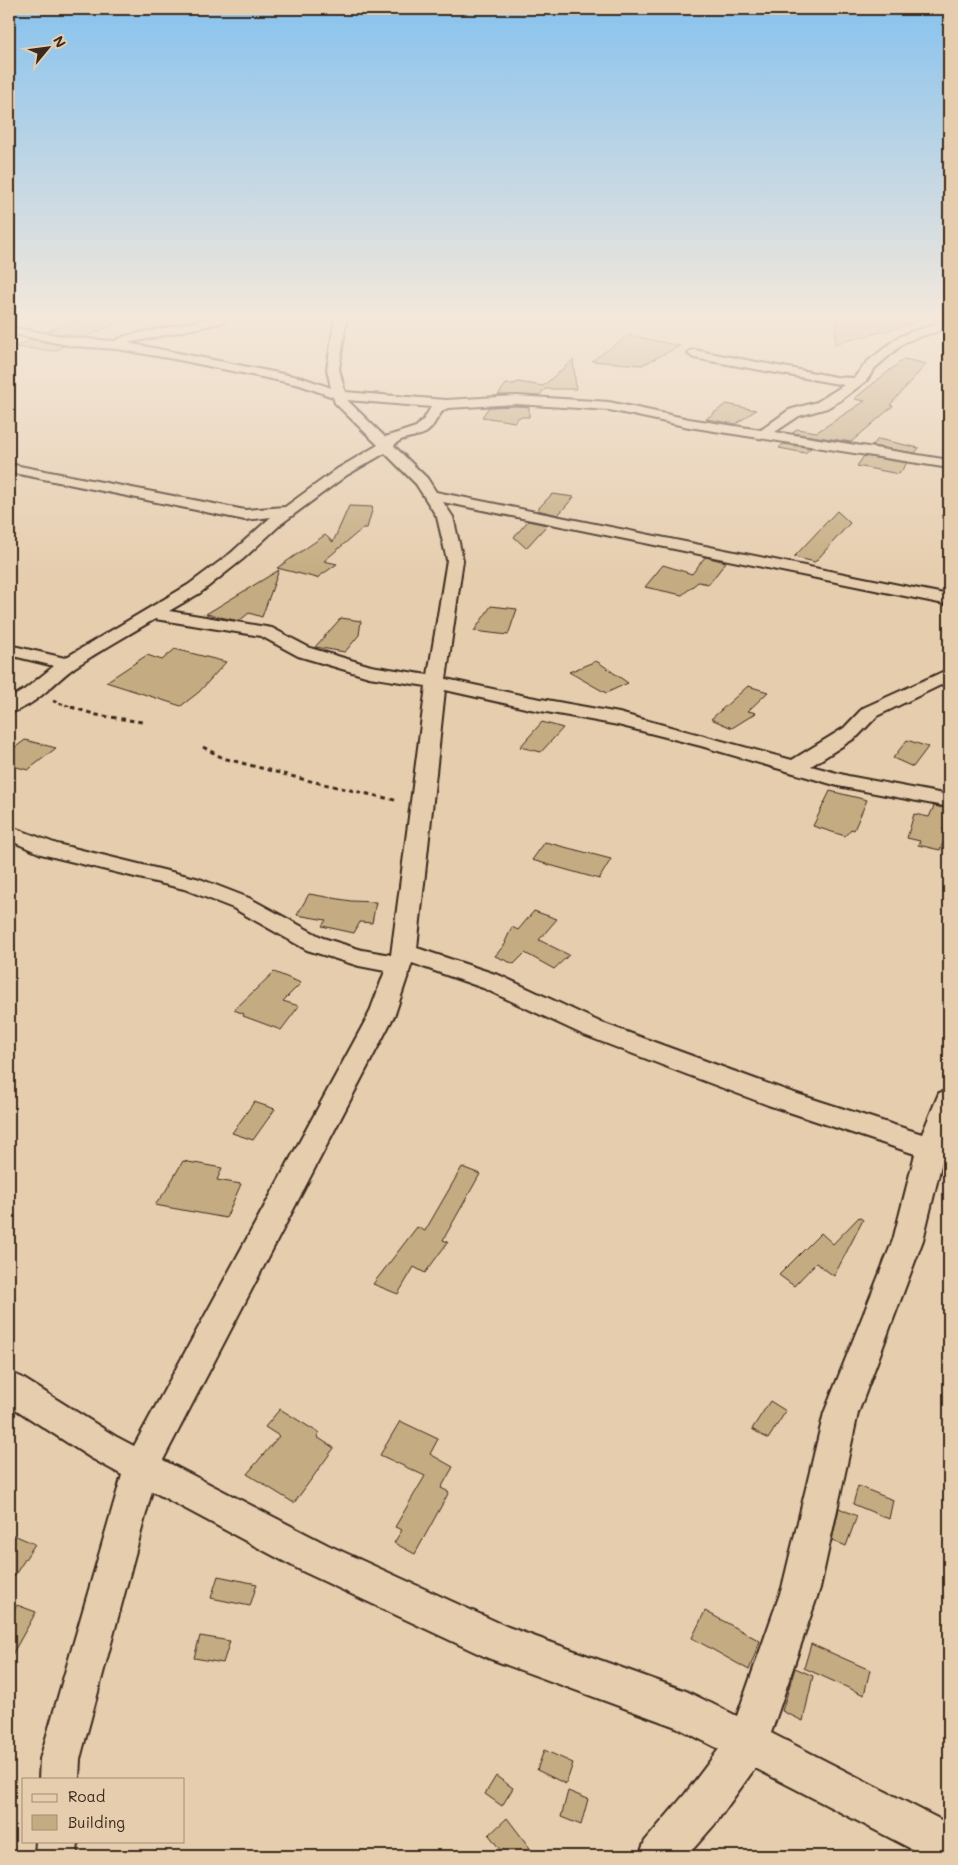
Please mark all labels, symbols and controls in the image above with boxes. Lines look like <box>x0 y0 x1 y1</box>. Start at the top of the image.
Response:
north arrow <box>22 22 72 72</box>
text: N <box>49 32 71 51</box>
legend <box>22 1778 185 1842</box>
text: Road <box>68 1786 105 1806</box>
text: Building <box>68 1812 125 1832</box>

